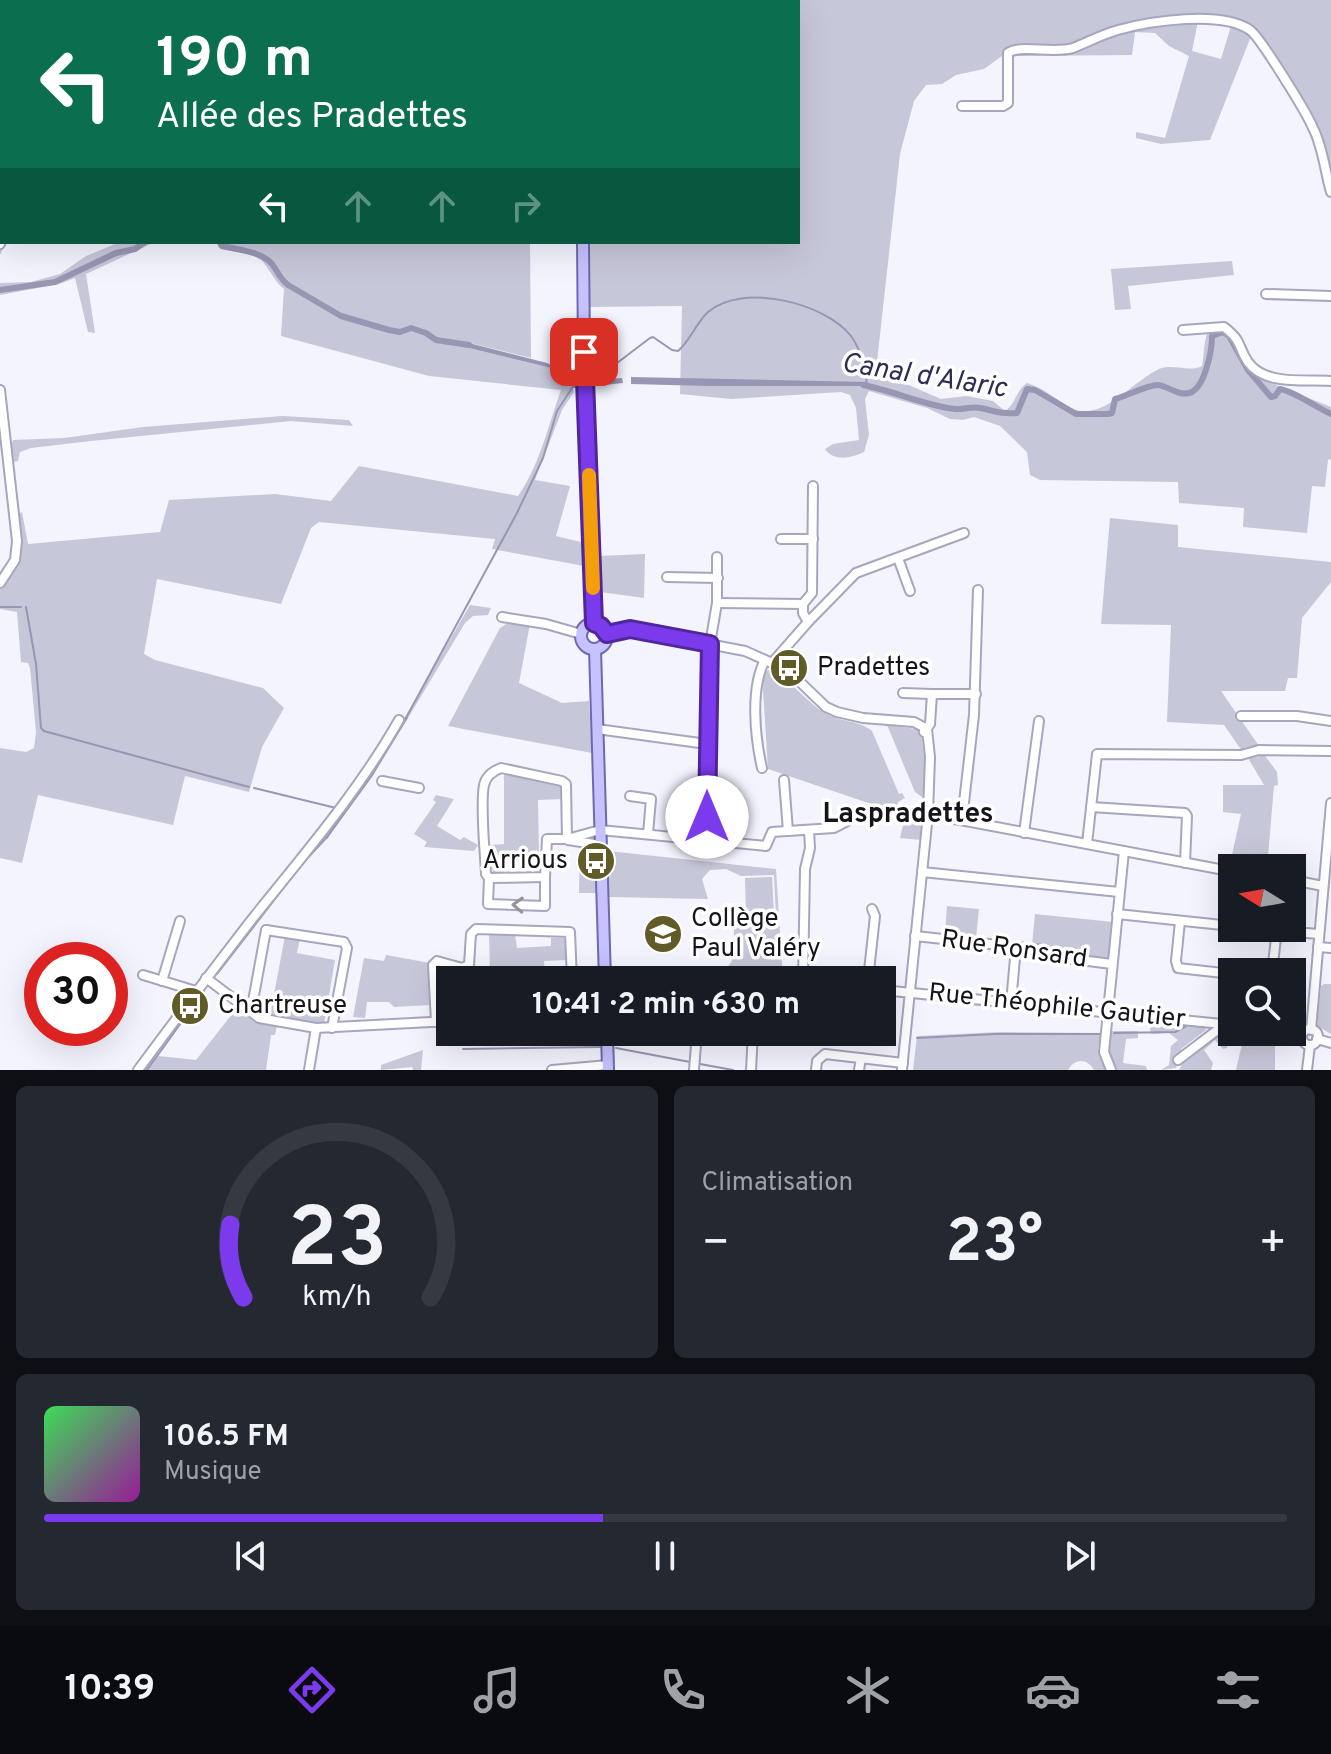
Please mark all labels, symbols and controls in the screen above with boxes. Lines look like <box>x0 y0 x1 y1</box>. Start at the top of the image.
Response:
text: 190 m <box>156 26 313 96</box>
icon: left <box>24 32 128 136</box>
text: Allée des Pradettes <box>156 95 468 141</box>
icon: left <box>252 184 296 228</box>
icon: ahead <box>336 184 380 228</box>
icon: ahead <box>420 184 464 228</box>
icon: right <box>504 184 548 228</box>
pin <box>550 318 618 386</box>
icon: arrive <box>562 330 606 374</box>
water label: Canal d'Alaric <box>839 346 1010 408</box>
bus stop icon: Pradettes <box>768 647 810 689</box>
place label: Pradettes <box>817 652 930 685</box>
position arrow <box>665 775 749 859</box>
district label: Laspradettes <box>822 797 994 833</box>
bus stop icon: Arrious <box>575 840 617 882</box>
place label: Arrious <box>482 845 568 878</box>
north arrow <box>1218 854 1306 942</box>
map controls <box>1218 854 1306 1046</box>
one-way arrow <box>511 896 524 913</box>
place label: Collège Paul Valéry <box>691 903 821 966</box>
school or university icon: Collège Paul Valéry <box>642 913 684 955</box>
street label: Rue Ronsard <box>939 923 1089 977</box>
speed limit sign: 30 <box>24 942 128 1046</box>
button: search <box>1218 958 1306 1046</box>
street label: Rue Théophile Gautier <box>927 977 1187 1037</box>
bus stop icon: Chartreuse <box>169 985 211 1027</box>
text: 10:41 · 2 min · 630 m <box>532 987 800 1024</box>
place label: Chartreuse <box>218 990 347 1023</box>
text: Climatisation <box>702 1167 853 1200</box>
text: 23 <box>286 1191 387 1296</box>
text: 23° <box>945 1207 1043 1283</box>
text: − <box>702 1217 730 1273</box>
text: + <box>1259 1217 1287 1273</box>
text: km/h <box>302 1280 371 1316</box>
text: 106.5 FM <box>164 1419 289 1456</box>
text: Musique <box>164 1456 261 1489</box>
icon: previous <box>229 1534 273 1578</box>
icon: pause <box>643 1534 687 1578</box>
icon: next <box>1058 1534 1102 1578</box>
icon: directions <box>284 1662 340 1718</box>
icon: music <box>469 1662 525 1718</box>
icon: phone <box>655 1662 711 1718</box>
icon: climate <box>840 1662 896 1718</box>
icon: car <box>1025 1662 1081 1718</box>
icon: filters <box>1210 1662 1266 1718</box>
text: 10:39 <box>65 1667 155 1713</box>

